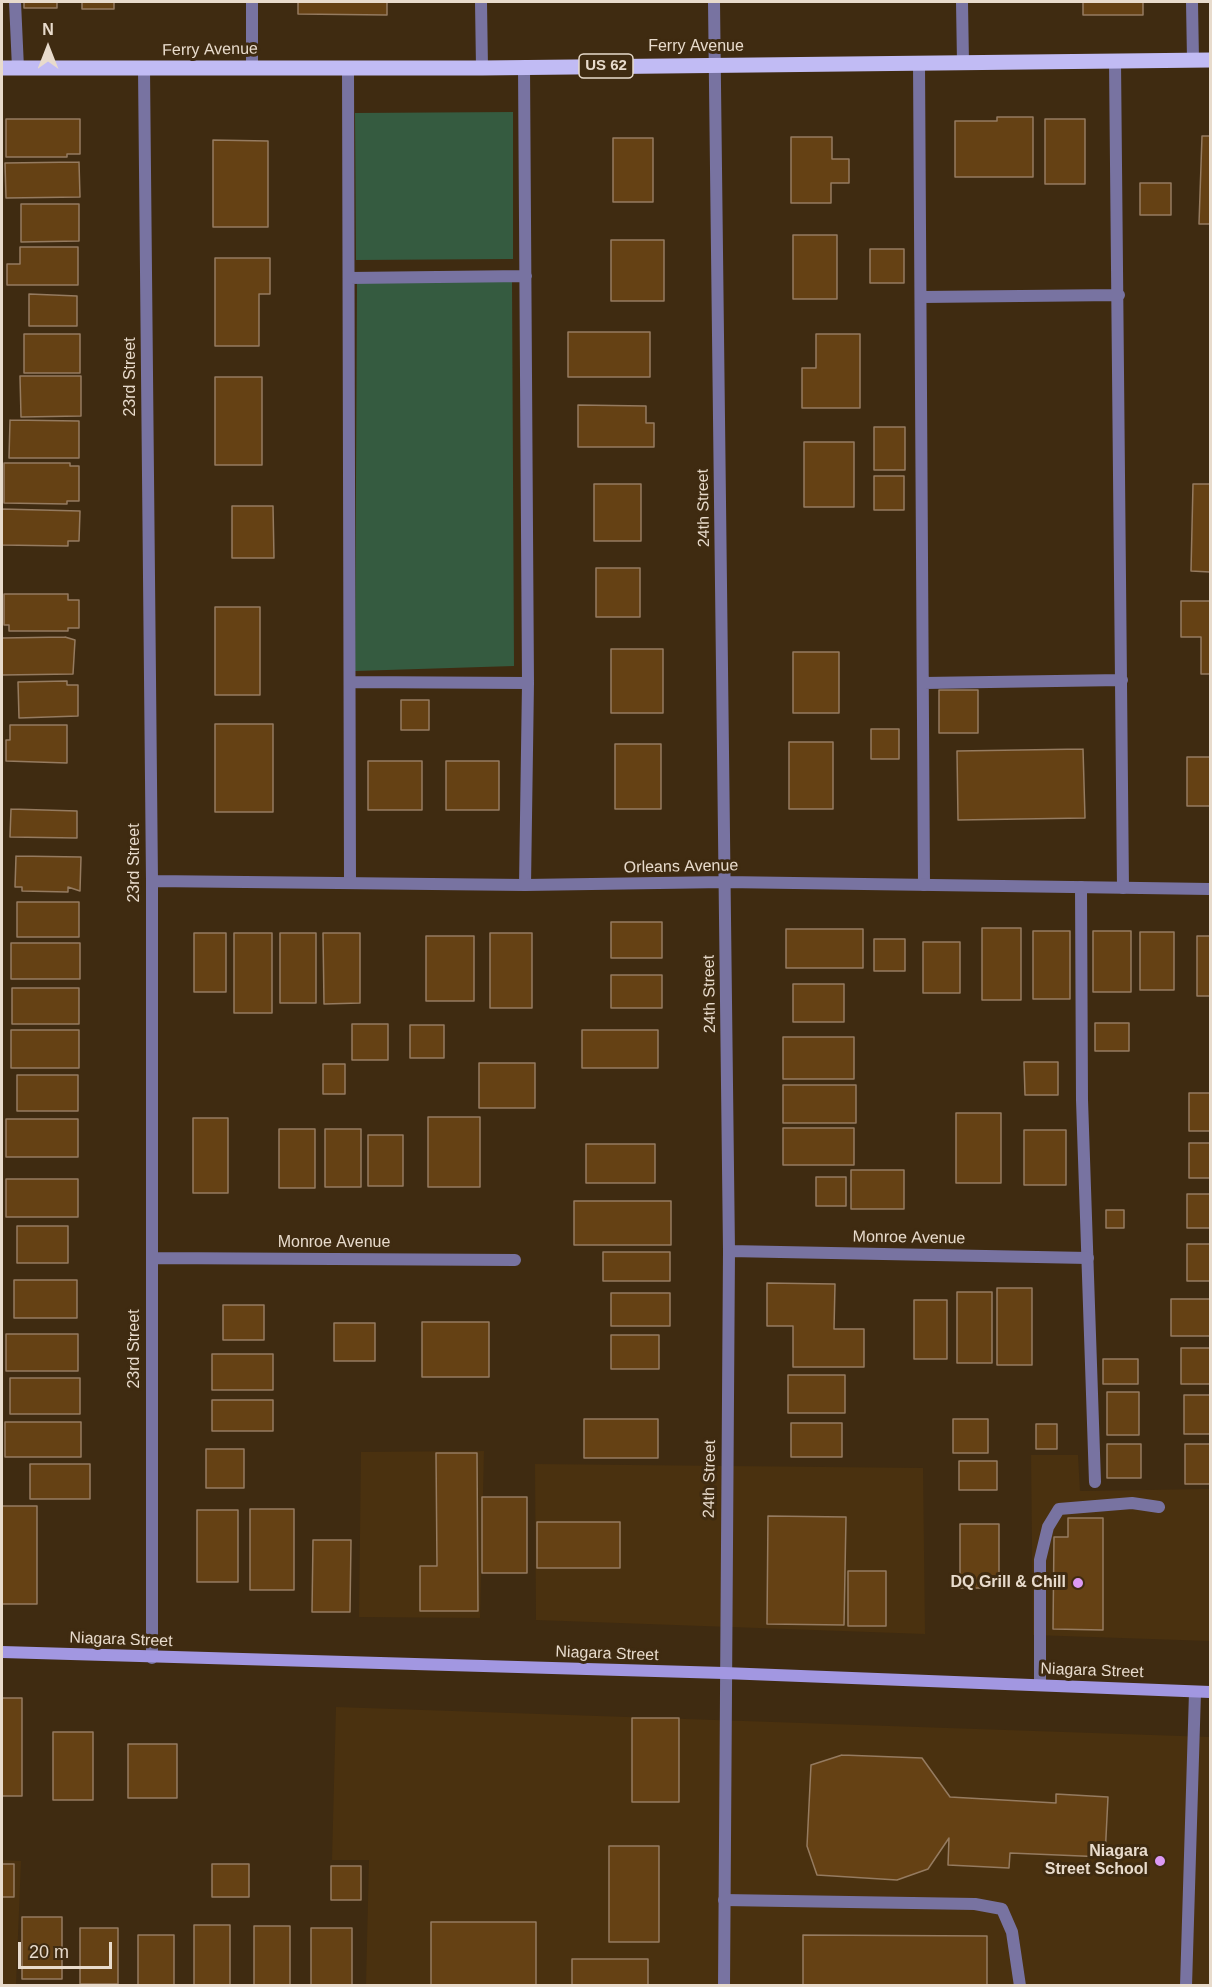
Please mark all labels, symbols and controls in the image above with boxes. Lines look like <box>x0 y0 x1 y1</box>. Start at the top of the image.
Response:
north arrow <box>18 18 78 78</box>
text: N <box>42 21 54 38</box>
street label: Ferry Avenue <box>648 37 744 57</box>
street label: Ferry Avenue <box>162 40 258 60</box>
road number: US 62 <box>579 54 633 78</box>
street label: 23rd Street <box>121 337 141 417</box>
street label: 24th Street <box>694 469 714 547</box>
street label: 23rd Street <box>125 823 145 903</box>
street label: Orleans Avenue <box>624 856 738 878</box>
street label: 24th Street <box>700 955 720 1033</box>
street label: Monroe Avenue <box>853 1227 965 1249</box>
street label: Monroe Avenue <box>278 1233 390 1253</box>
street label: 23rd Street <box>125 1309 145 1389</box>
street label: 24th Street <box>700 1440 720 1518</box>
place label: DQ Grill & Chill <box>950 1573 1066 1593</box>
marker: DQ Grill & Chill <box>1071 1576 1085 1590</box>
street label: Niagara Street <box>69 1629 173 1651</box>
street label: Niagara Street <box>555 1643 659 1665</box>
street label: Niagara Street <box>1040 1660 1144 1682</box>
place label: Niagara Street School <box>1045 1842 1148 1880</box>
marker: Niagara Street School <box>1153 1854 1167 1868</box>
scale bar <box>21 1930 116 1968</box>
text: 20 m <box>29 1942 69 1962</box>

